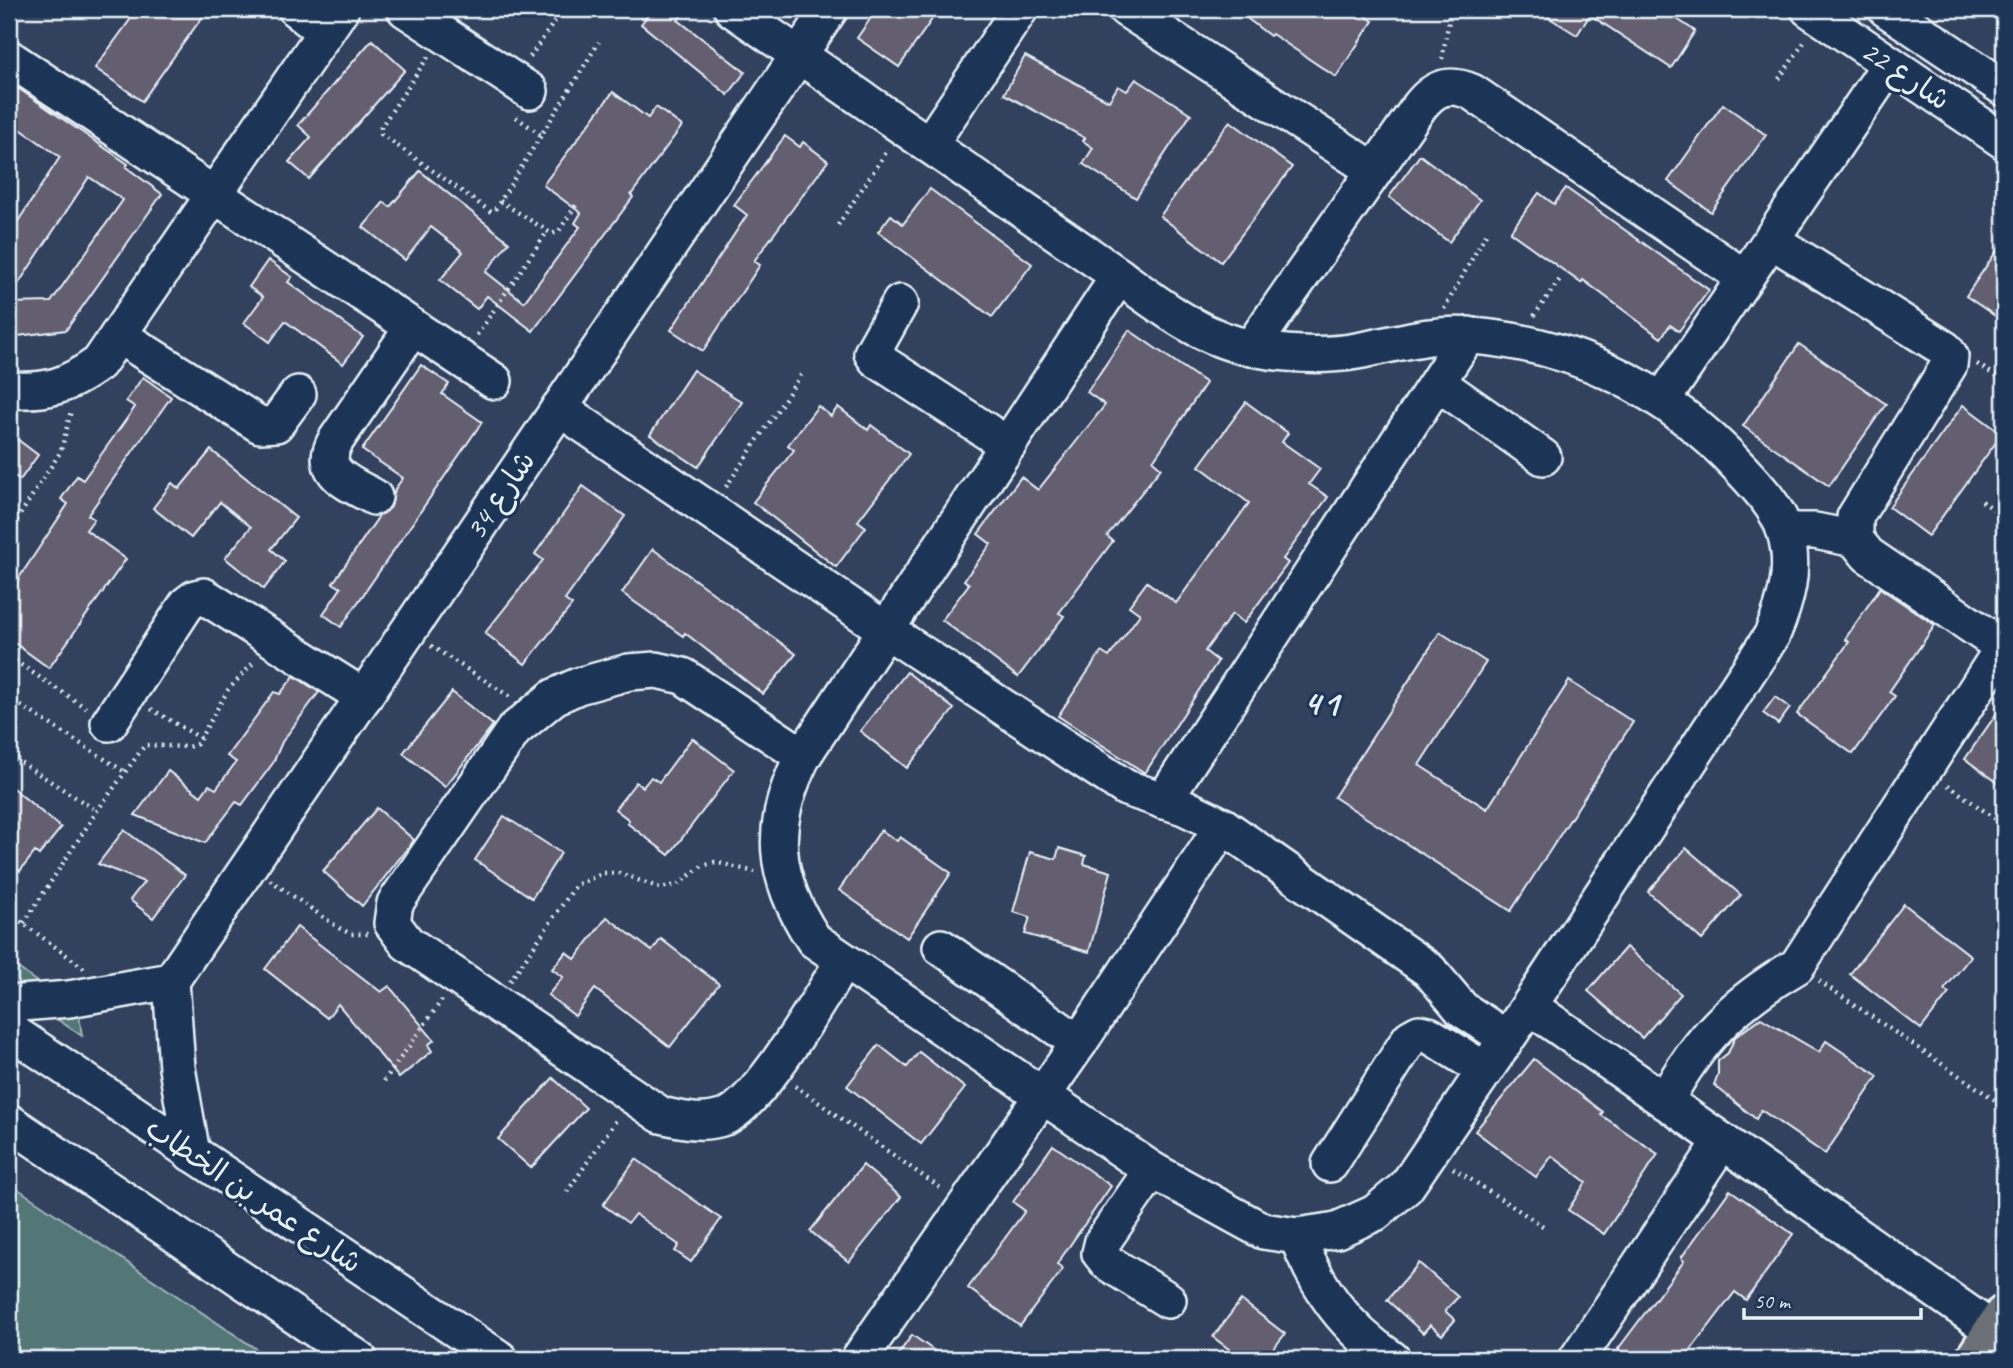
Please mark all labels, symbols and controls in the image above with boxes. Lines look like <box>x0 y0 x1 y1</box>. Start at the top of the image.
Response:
street label: شارع 22 <box>1853 32 1958 120</box>
street label: شارع 34 <box>457 443 545 548</box>
district label: 41 <box>1303 679 1343 726</box>
street label: شارع عمر بن الخطاب <box>137 1108 370 1283</box>
scale bar <box>1744 1277 1920 1321</box>
text: 50 m <box>1754 1288 1792 1314</box>

